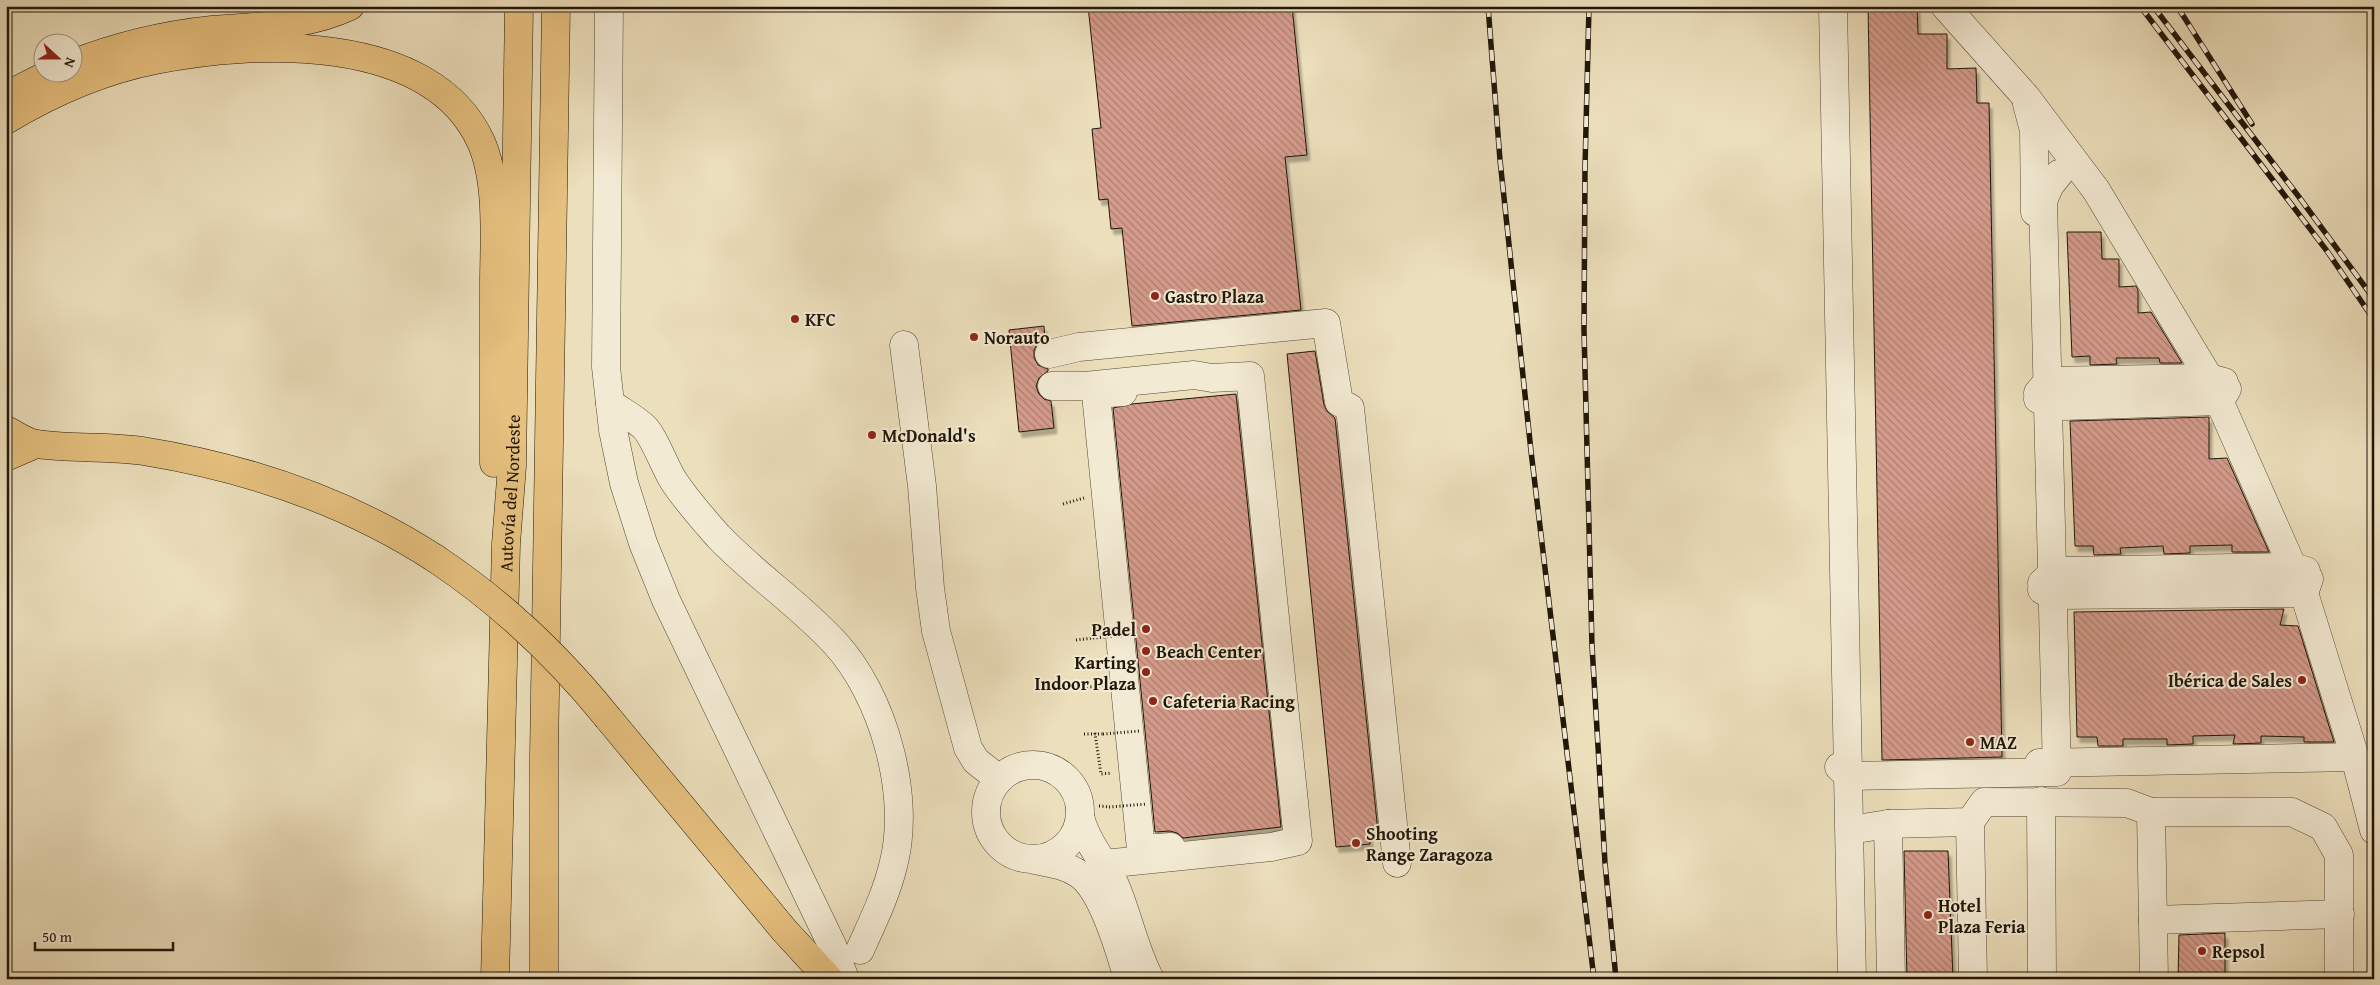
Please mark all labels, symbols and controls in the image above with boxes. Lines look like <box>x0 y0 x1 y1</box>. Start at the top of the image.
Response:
north arrow <box>32 32 82 82</box>
text: N <box>59 55 81 71</box>
place label: Gastro Plaza <box>1165 283 1265 310</box>
marker: Gastro Plaza <box>1149 290 1161 302</box>
place label: KFC <box>805 306 836 333</box>
marker: KFC <box>789 313 801 325</box>
place label: Norauto <box>984 324 1050 351</box>
marker: Norauto <box>968 331 980 343</box>
street label: Autovía del Nordeste <box>492 414 526 572</box>
place label: McDonald's <box>882 422 976 449</box>
marker: McDonald's <box>866 429 878 441</box>
place label: Padel <box>1092 616 1136 643</box>
marker: Padel <box>1140 623 1152 635</box>
place label: Beach Center <box>1156 638 1262 665</box>
marker: Beach Center <box>1140 645 1152 657</box>
place label: Karting Indoor Plaza <box>1034 649 1137 697</box>
marker: Karting Indoor Plaza <box>1140 666 1152 678</box>
place label: Ibérica de Sales <box>2168 667 2292 694</box>
marker: Ibérica de Sales <box>2296 674 2308 686</box>
place label: Cafeteria Racing <box>1163 688 1295 715</box>
marker: Cafeteria Racing <box>1147 695 1159 707</box>
place label: MAZ <box>1980 729 2017 756</box>
marker: MAZ <box>1964 736 1976 748</box>
place label: Shooting Range Zaragoza <box>1366 820 1493 868</box>
marker: Shooting Range Zaragoza <box>1350 837 1362 849</box>
place label: Hotel Plaza Feria <box>1938 892 2026 940</box>
marker: Hotel Plaza Feria <box>1922 909 1934 921</box>
scale bar <box>35 920 172 952</box>
text: 50 m <box>42 926 73 947</box>
place label: Repsol <box>2212 938 2266 965</box>
marker: Repsol <box>2196 945 2208 957</box>

